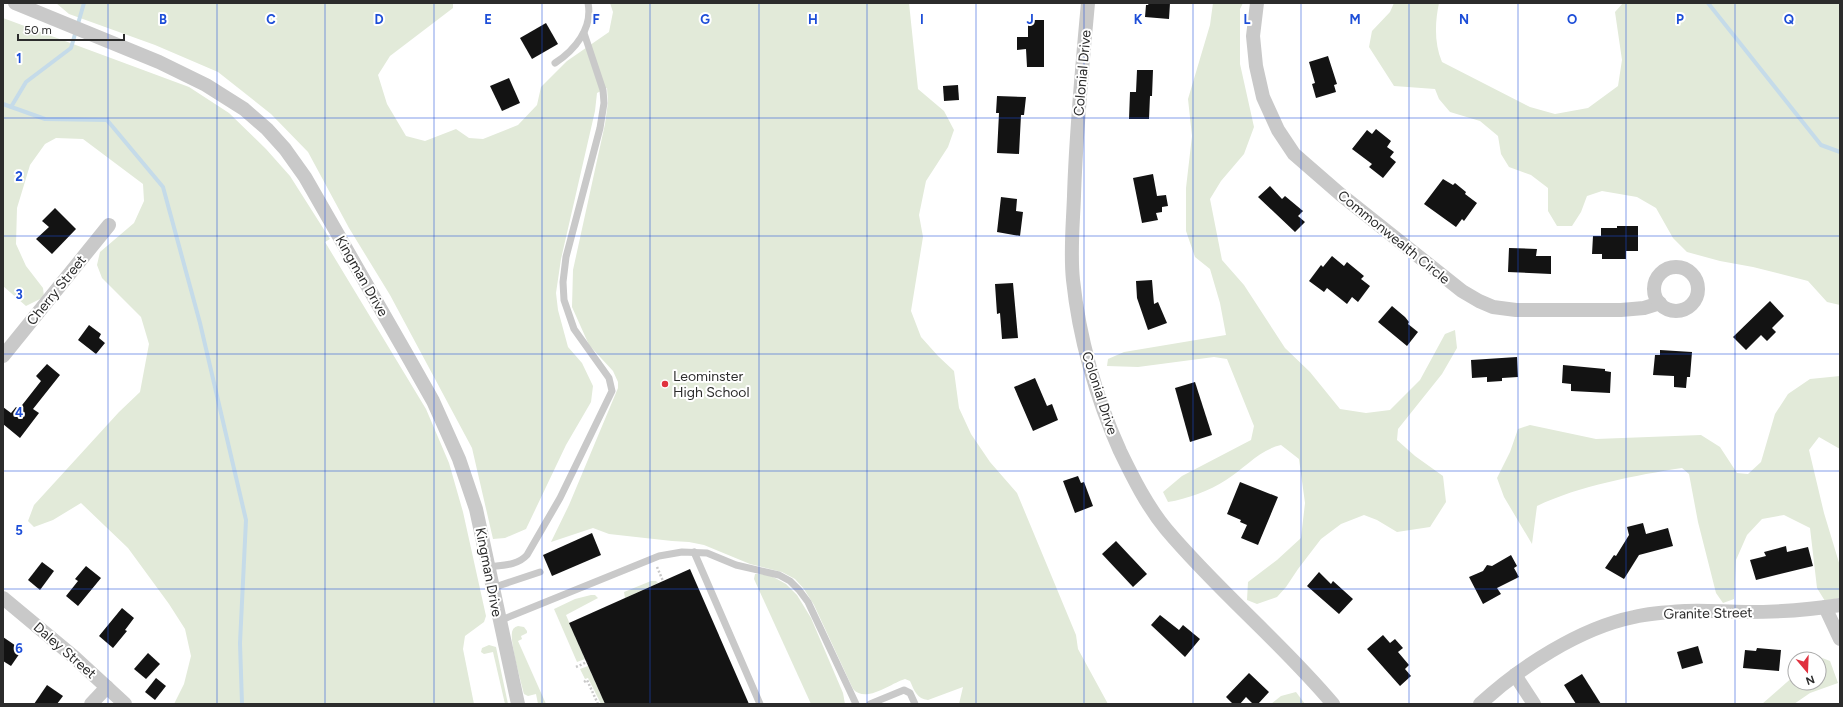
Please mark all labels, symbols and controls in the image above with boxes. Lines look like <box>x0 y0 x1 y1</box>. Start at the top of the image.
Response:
text: B <box>159 12 167 27</box>
text: C <box>266 12 276 27</box>
text: D <box>374 12 384 27</box>
text: E <box>484 12 492 27</box>
text: F <box>592 12 600 27</box>
text: G <box>700 12 710 27</box>
text: H <box>808 12 818 27</box>
text: I <box>920 12 924 27</box>
text: J <box>1026 12 1034 27</box>
text: K <box>1134 12 1143 27</box>
text: L <box>1244 12 1251 27</box>
text: M <box>1349 12 1361 27</box>
text: N <box>1459 12 1469 27</box>
text: O <box>1567 12 1577 27</box>
text: P <box>1676 12 1684 27</box>
text: Q <box>1784 12 1794 27</box>
scale bar <box>18 16 124 42</box>
text: 50 m <box>24 23 52 37</box>
street label: Colonial Drive <box>1070 29 1095 117</box>
text: 1 <box>16 51 22 66</box>
text: 2 <box>15 169 23 184</box>
street label: Commonwealth Circle <box>1334 187 1454 288</box>
street label: Kingman Drive <box>332 233 392 320</box>
street label: Cherry Street <box>23 252 90 329</box>
text: 3 <box>15 287 23 302</box>
street label: Colonial Drive <box>1078 349 1121 437</box>
place label: Leominster High School <box>673 368 750 401</box>
marker: Leominster High School <box>660 379 670 389</box>
text: 4 <box>15 405 23 420</box>
text: 5 <box>15 523 23 538</box>
street label: Kingman Drive <box>472 526 506 618</box>
street label: Granite Street <box>1663 604 1753 623</box>
street label: Daley Street <box>30 619 99 682</box>
text: 6 <box>15 641 23 656</box>
north arrow <box>1787 651 1827 691</box>
text: N <box>1804 672 1816 688</box>

